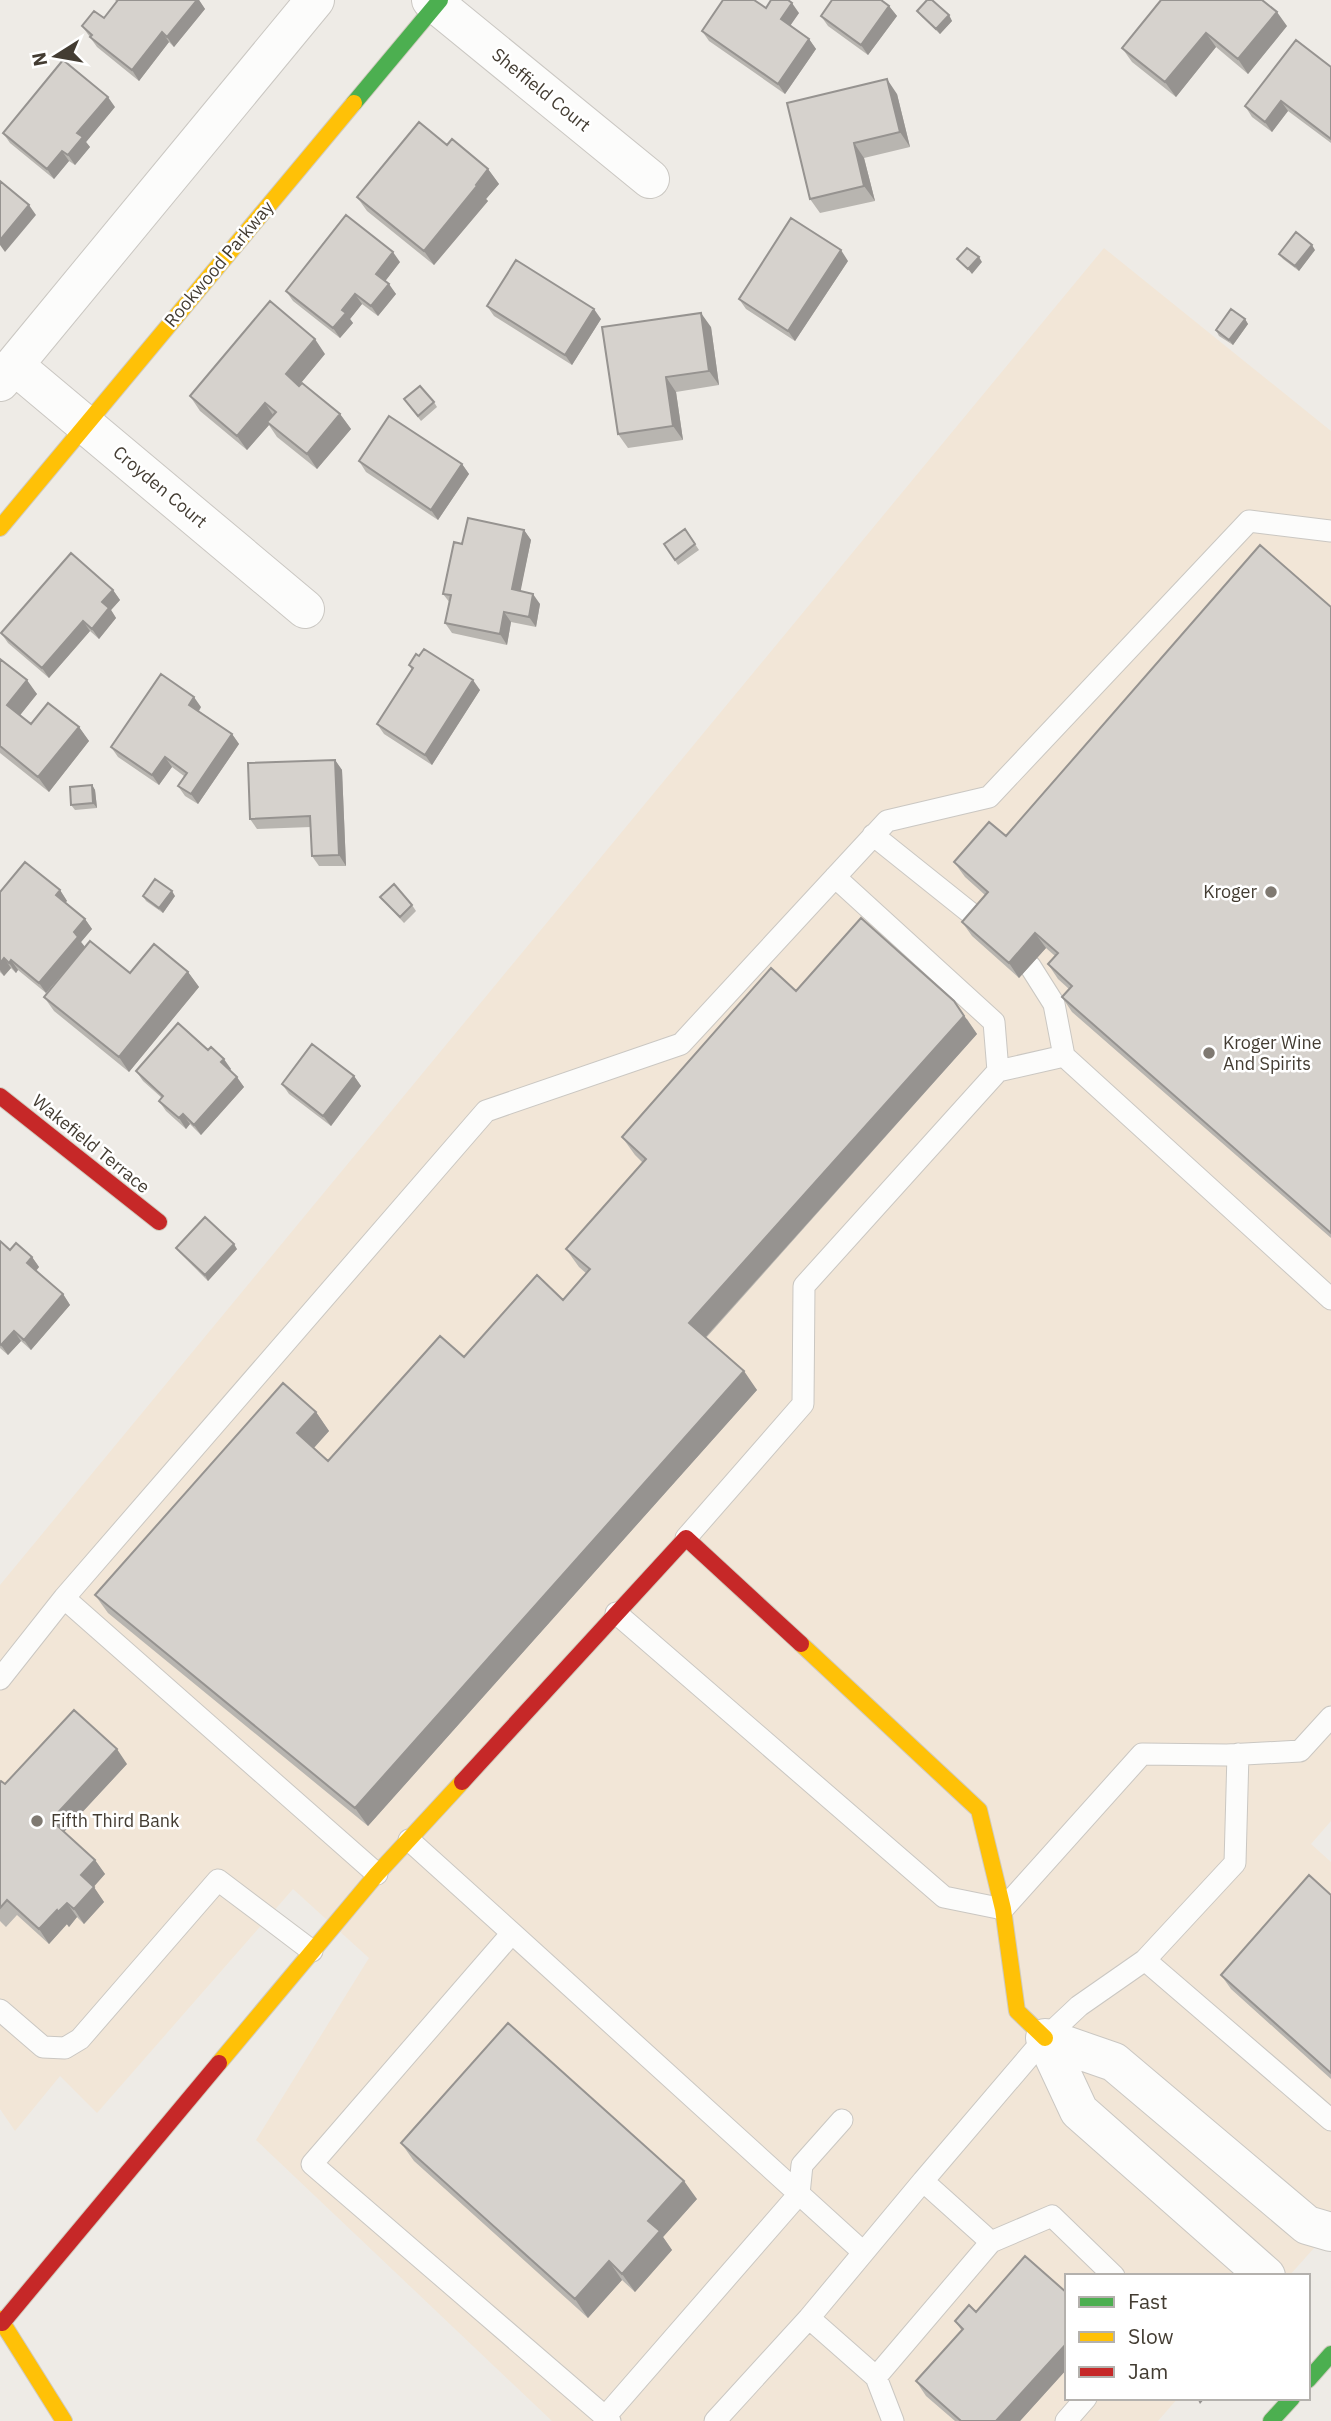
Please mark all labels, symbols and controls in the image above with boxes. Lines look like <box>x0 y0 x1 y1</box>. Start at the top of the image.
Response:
north arrow <box>21 21 91 91</box>
street label: Sheffield Court <box>487 43 595 136</box>
text: N <box>26 50 52 68</box>
street label: Rookwood Parkway <box>159 196 278 332</box>
street label: Croyden Court <box>109 441 212 533</box>
place label: Kroger <box>1203 880 1257 903</box>
marker: Kroger <box>1263 884 1279 900</box>
place label: Kroger Wine And Spirits <box>1223 1031 1322 1075</box>
marker: Kroger Wine And Spirits <box>1201 1045 1217 1061</box>
street label: Wakefield Terrace <box>28 1089 155 1198</box>
place label: Fifth Third Bank <box>51 1809 180 1832</box>
marker: Fifth Third Bank <box>29 1813 45 1829</box>
legend <box>1065 2274 1310 2400</box>
text: Fast <box>1128 2287 1168 2315</box>
text: Slow <box>1128 2322 1174 2350</box>
text: Jam <box>1128 2357 1168 2385</box>

